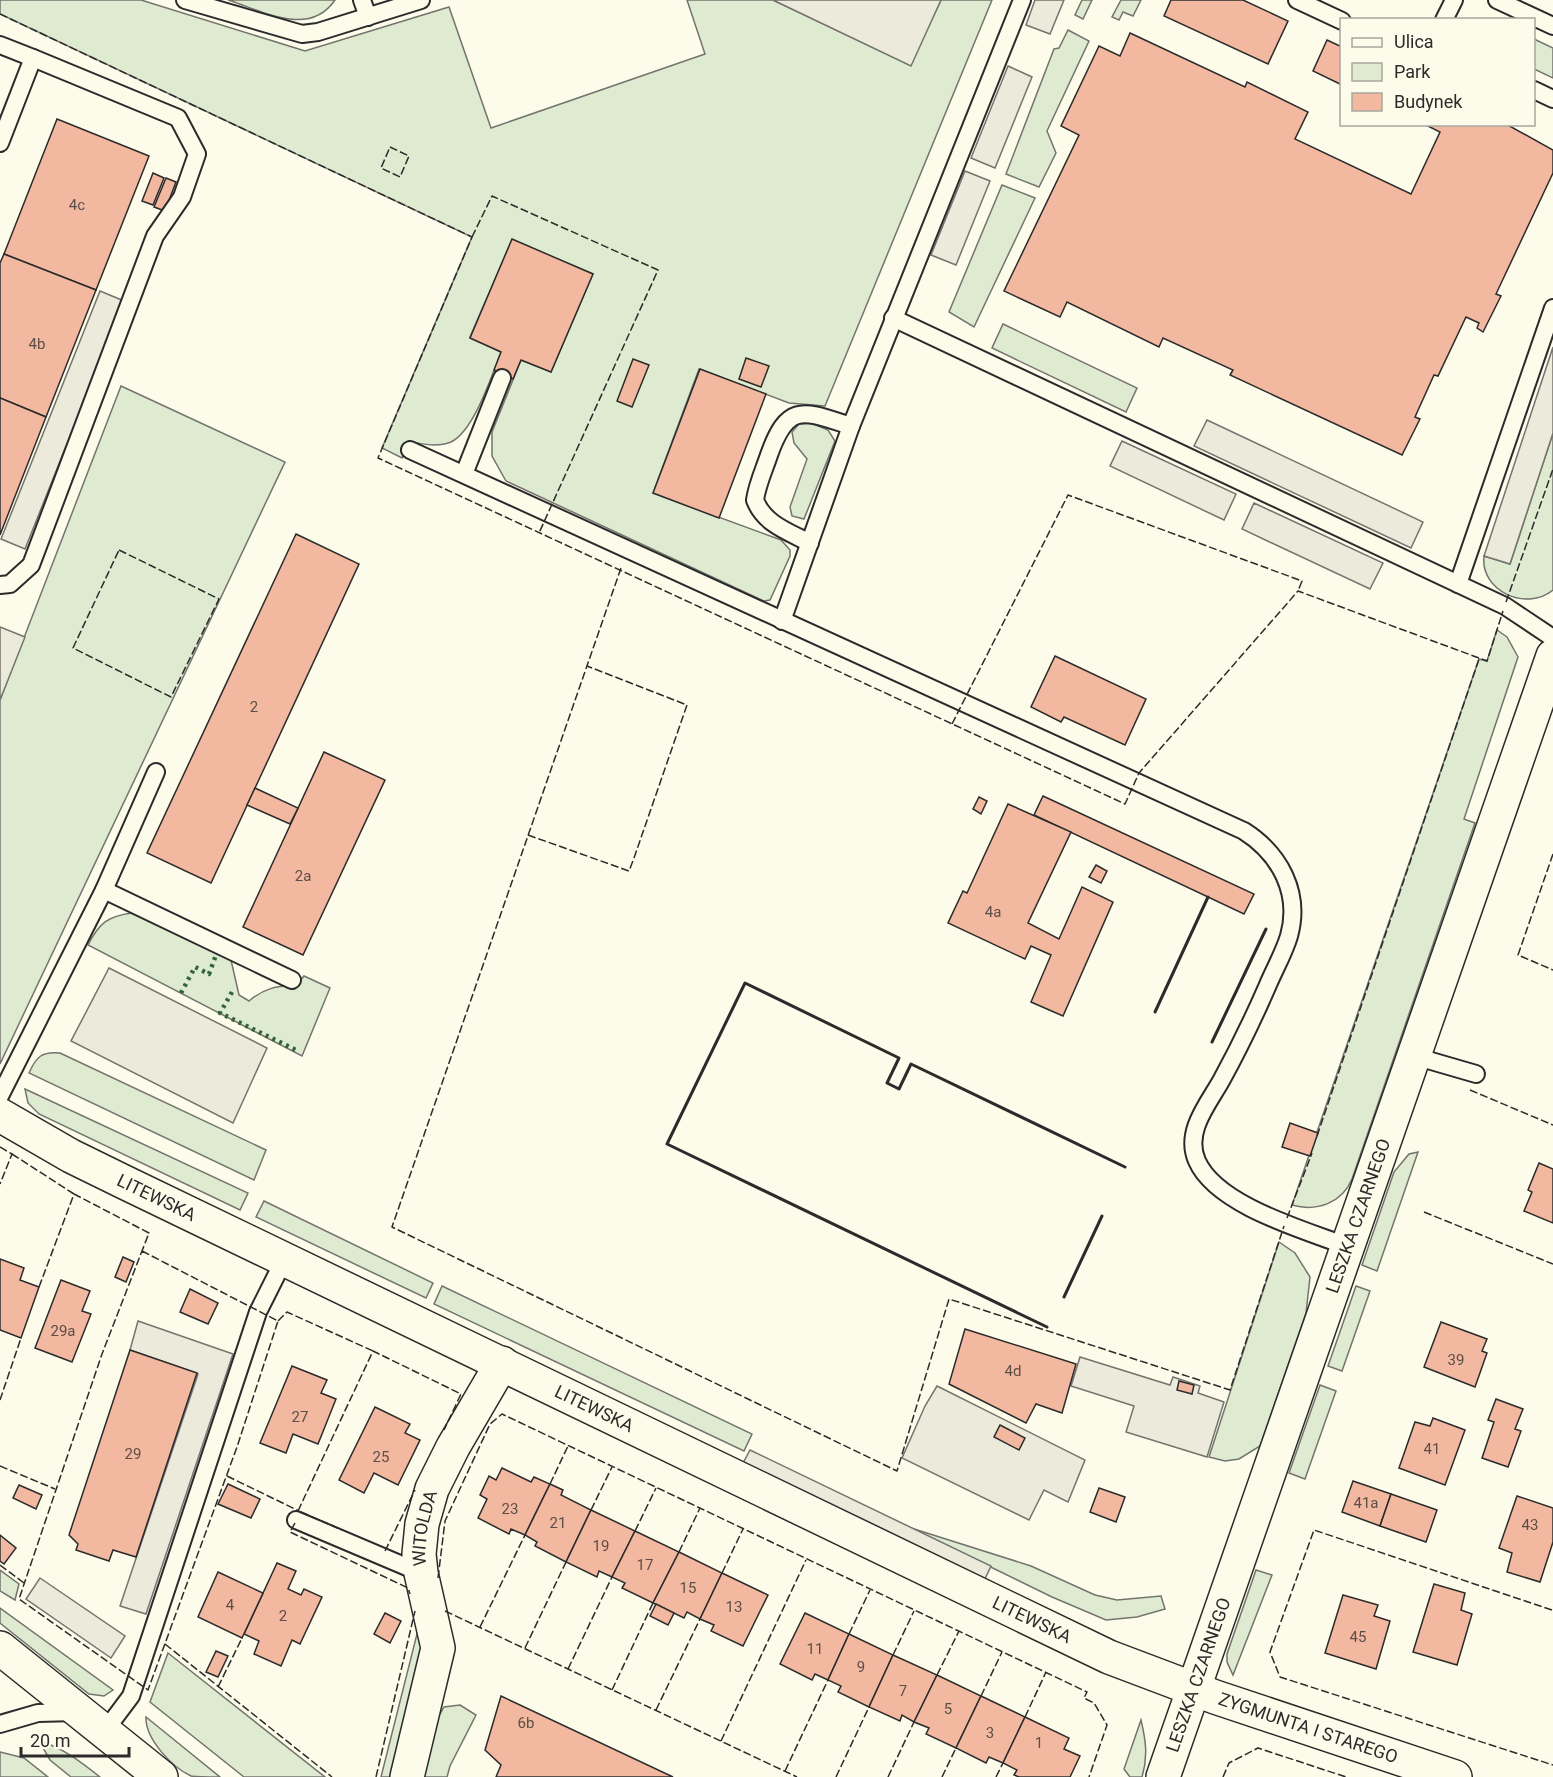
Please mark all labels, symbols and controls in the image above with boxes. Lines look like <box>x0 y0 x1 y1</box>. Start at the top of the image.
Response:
legend <box>1340 18 1535 126</box>
text: Ulica <box>1394 31 1434 52</box>
text: Park <box>1394 61 1431 82</box>
text: Budynek <box>1394 91 1463 112</box>
house number: 4c <box>69 196 85 214</box>
house number: 4b <box>29 335 45 353</box>
house number: 2 <box>250 698 258 716</box>
house number: 2a <box>295 867 311 885</box>
house number: 4a <box>985 903 1001 921</box>
street label: LESZKA CZARNEGO <box>1321 1136 1394 1296</box>
street label: LITEWSKA <box>114 1169 200 1225</box>
house number: 29a <box>50 1322 76 1340</box>
house number: 39 <box>1448 1351 1464 1369</box>
house number: 4d <box>1005 1362 1021 1380</box>
street label: LITEWSKA <box>552 1380 637 1436</box>
house number: 27 <box>292 1408 308 1426</box>
house number: 41 <box>1424 1440 1440 1458</box>
house number: 29 <box>125 1445 141 1463</box>
house number: 25 <box>373 1448 389 1466</box>
street label: WITOLDA <box>408 1488 441 1567</box>
house number: 41a <box>1353 1494 1379 1512</box>
house number: 23 <box>502 1500 518 1518</box>
house number: 21 <box>550 1514 566 1532</box>
house number: 43 <box>1522 1516 1538 1534</box>
house number: 19 <box>593 1537 609 1555</box>
house number: 17 <box>637 1556 653 1574</box>
house number: 15 <box>680 1579 696 1597</box>
street label: LITEWSKA <box>989 1591 1075 1647</box>
street label: LESZKA CZARNEGO <box>1161 1595 1235 1755</box>
house number: 4 <box>226 1596 235 1614</box>
house number: 13 <box>726 1598 742 1616</box>
house number: 2 <box>279 1607 287 1625</box>
house number: 45 <box>1350 1628 1366 1646</box>
house number: 11 <box>807 1640 823 1658</box>
house number: 9 <box>857 1658 865 1676</box>
house number: 7 <box>899 1682 907 1700</box>
street label: ZYGMUNTA I STAREGO <box>1216 1688 1401 1767</box>
house number: 5 <box>944 1700 952 1718</box>
house number: 6b <box>518 1714 534 1732</box>
scale bar <box>21 1720 129 1758</box>
house number: 3 <box>986 1724 994 1742</box>
text: 20 m <box>30 1730 70 1751</box>
house number: 1 <box>1035 1734 1043 1752</box>

